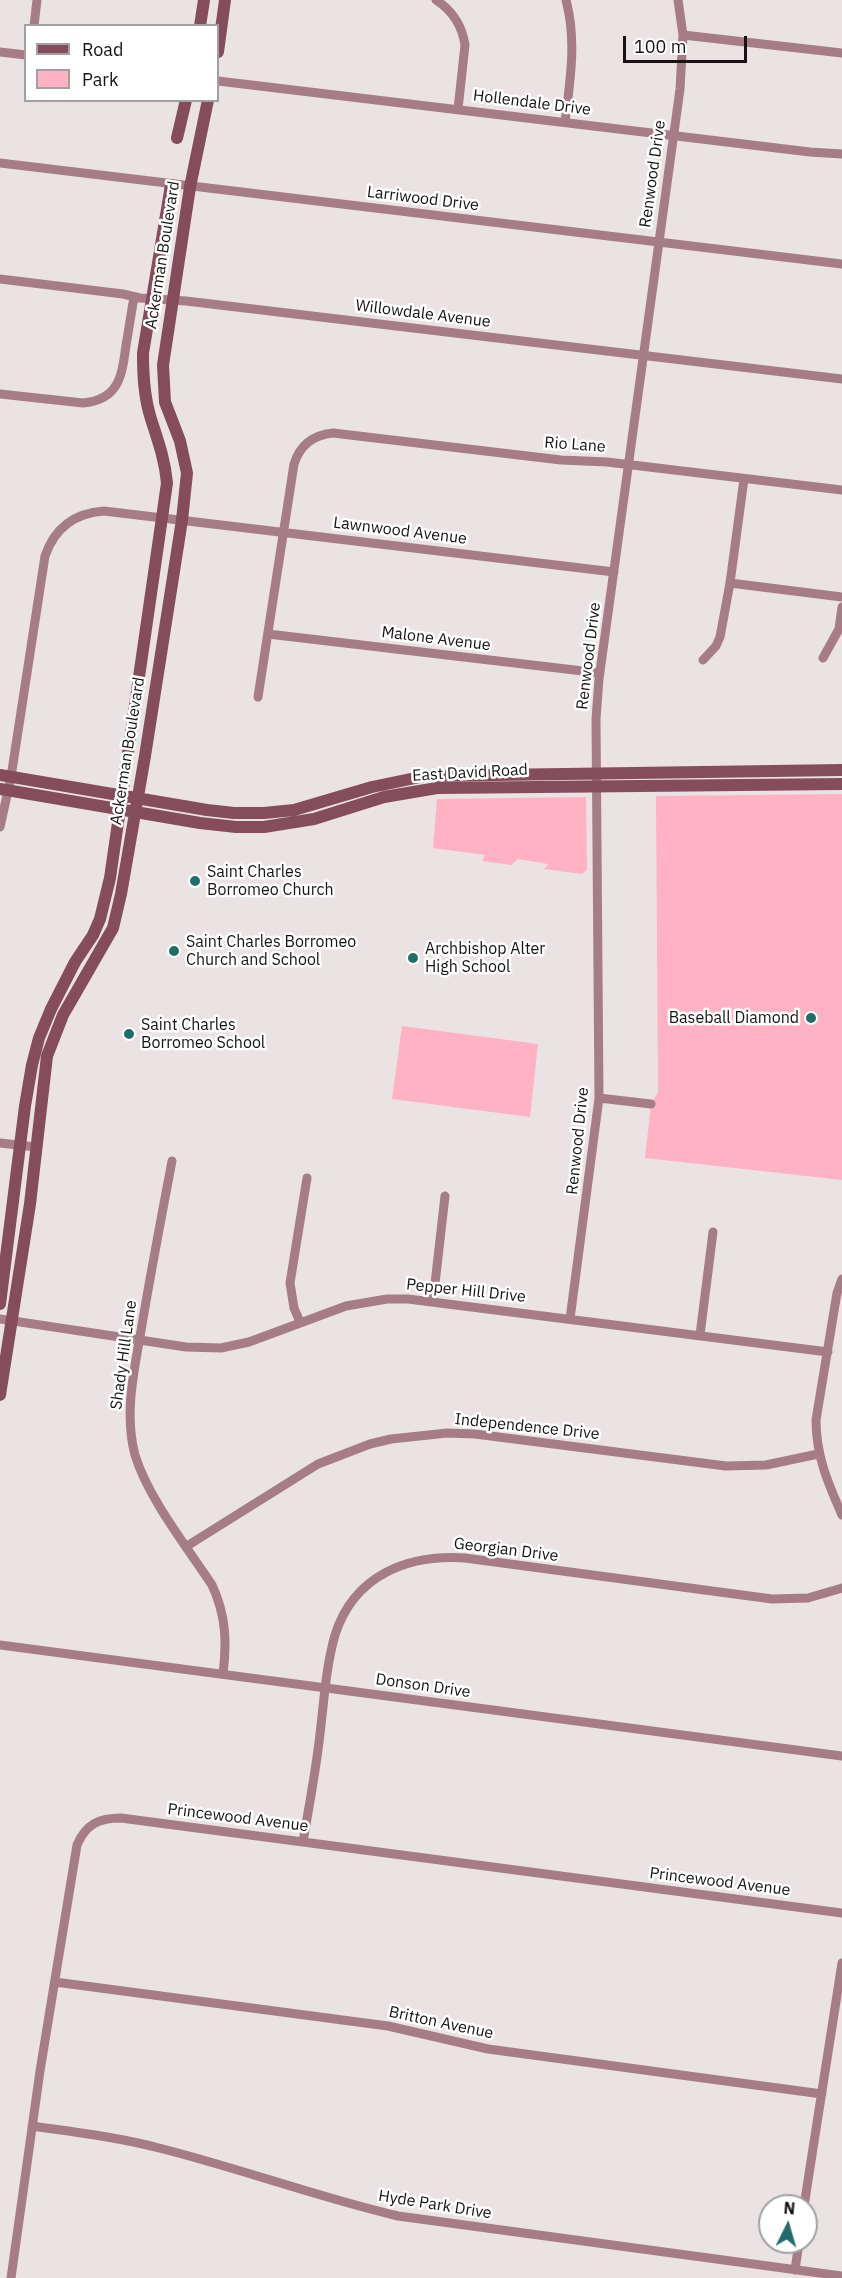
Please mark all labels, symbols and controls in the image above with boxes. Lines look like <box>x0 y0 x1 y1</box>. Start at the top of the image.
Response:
legend <box>24 24 219 102</box>
scale bar <box>626 24 750 62</box>
text: 100 m <box>634 35 686 58</box>
text: Road <box>82 38 123 61</box>
text: Park <box>82 68 118 91</box>
street label: Hollendale Drive <box>472 86 592 120</box>
street label: Renwood Drive <box>636 119 670 229</box>
street label: Ackerman Boulevard <box>142 180 184 330</box>
street label: Larriwood Drive <box>366 183 480 215</box>
street label: Willowdale Avenue <box>354 296 492 332</box>
street label: Rio Lane <box>544 433 606 457</box>
street label: Lawnwood Avenue <box>332 513 468 549</box>
street label: Renwood Drive <box>573 601 605 711</box>
street label: Malone Avenue <box>380 623 492 655</box>
street label: Ackerman Boulevard <box>107 676 149 826</box>
street label: East David Road <box>412 760 528 786</box>
place label: Saint Charles Borromeo Church <box>207 862 334 900</box>
marker: Saint Charles Borromeo Church <box>188 874 202 888</box>
place label: Saint Charles Borromeo Church and School <box>186 932 356 970</box>
place label: Archbishop Alter High School <box>425 939 545 977</box>
marker: Saint Charles Borromeo Church and School <box>167 944 181 958</box>
marker: Archbishop Alter High School <box>406 951 420 965</box>
place label: Baseball Diamond <box>669 1008 799 1028</box>
marker: Baseball Diamond <box>804 1011 818 1025</box>
place label: Saint Charles Borromeo School <box>141 1015 265 1053</box>
marker: Saint Charles Borromeo School <box>122 1027 136 1041</box>
street label: Renwood Drive <box>563 1086 593 1196</box>
street label: Pepper Hill Drive <box>405 1275 527 1307</box>
street label: Shady Hill Lane <box>107 1299 141 1411</box>
street label: Independence Drive <box>454 1410 600 1444</box>
street label: Georgian Drive <box>453 1534 559 1566</box>
street label: Donson Drive <box>374 1670 472 1702</box>
street label: Princewood Avenue <box>166 1800 310 1836</box>
street label: Princewood Avenue <box>648 1864 792 1900</box>
street label: Britton Avenue <box>387 2003 495 2043</box>
street label: Hyde Park Drive <box>377 2187 493 2223</box>
north arrow <box>758 2194 818 2254</box>
text: N <box>783 2198 796 2219</box>

